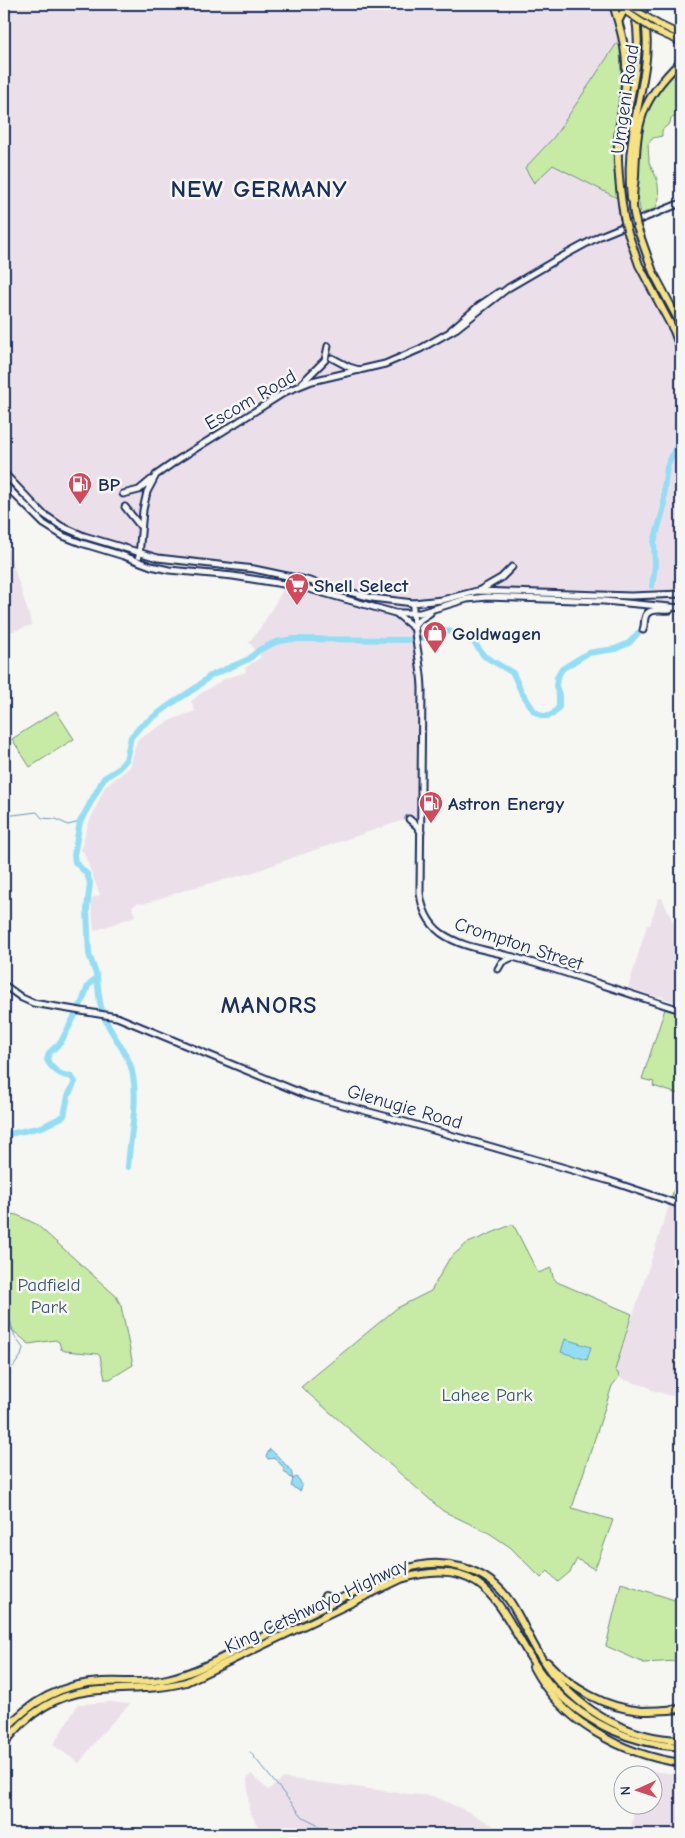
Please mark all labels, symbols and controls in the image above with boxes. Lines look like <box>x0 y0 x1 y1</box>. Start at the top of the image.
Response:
street label: Umgeni Road <box>606 43 644 155</box>
district label: NEW GERMANY <box>170 175 348 203</box>
street label: Escom Road <box>201 365 300 435</box>
fuel station icon: BP <box>67 471 93 505</box>
place label: BP <box>98 474 121 496</box>
supermarket icon: Shell Select <box>284 572 310 606</box>
place label: Shell Select <box>314 575 409 597</box>
shop icon: Goldwagen <box>422 620 448 654</box>
place label: Goldwagen <box>452 623 541 645</box>
fuel station icon: Astron Energy <box>418 790 444 824</box>
place label: Astron Energy <box>448 793 565 815</box>
street label: Crompton Street <box>452 913 586 975</box>
district label: MANORS <box>221 991 317 1019</box>
street label: Glenugie Road <box>345 1080 465 1134</box>
park label: Padfield Park <box>17 1274 81 1318</box>
park label: Lahee Park <box>442 1384 533 1406</box>
street label: King Cetshwayo Highway <box>221 1554 412 1658</box>
north arrow <box>612 1766 662 1816</box>
text: N <box>617 1786 634 1796</box>

